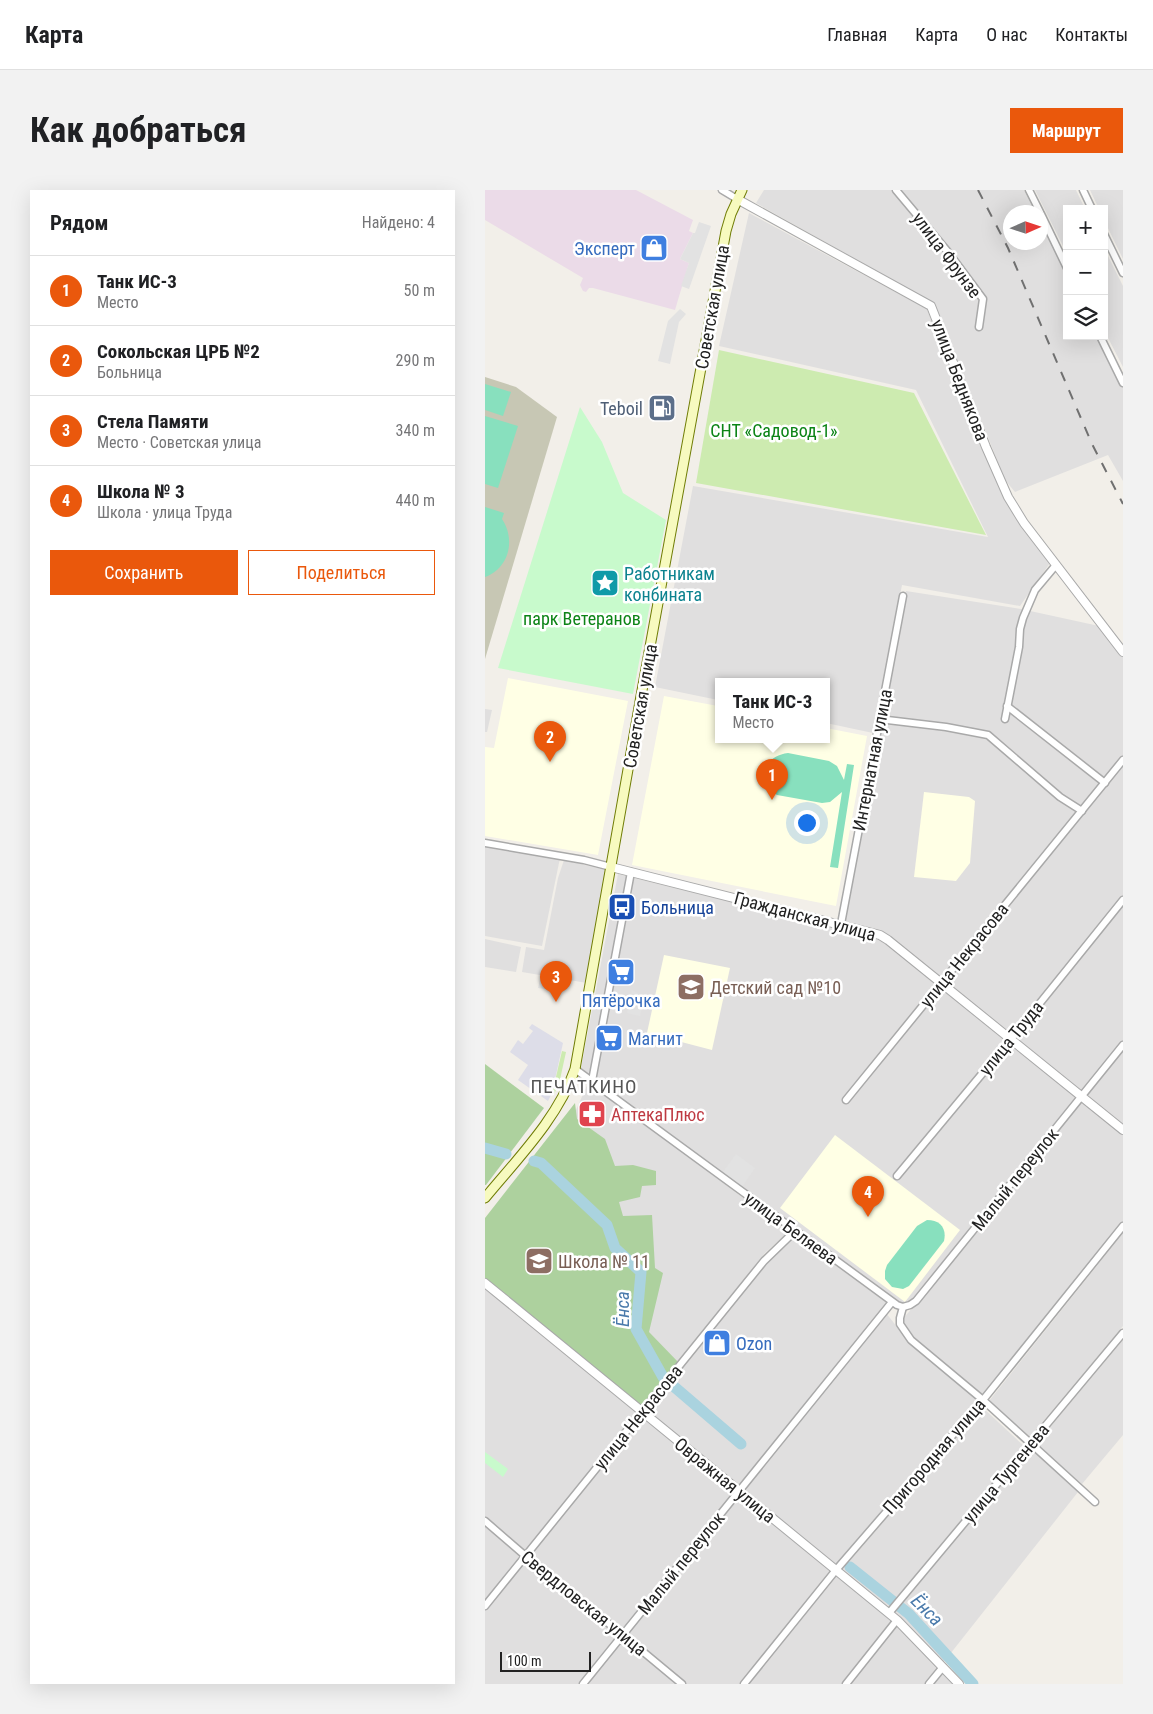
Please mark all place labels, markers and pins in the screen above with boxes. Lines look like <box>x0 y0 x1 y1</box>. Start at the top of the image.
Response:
shop icon: Эксперт <box>639 233 669 263</box>
place label: Эксперт <box>574 238 635 259</box>
fuel station icon: Teboil <box>647 393 677 423</box>
place label: Teboil <box>600 398 643 419</box>
place label: Работникам конбината <box>624 563 715 605</box>
place icon: Работникам конбината <box>590 568 620 598</box>
pin: 2 <box>534 721 566 762</box>
pin: 1 <box>756 759 788 800</box>
bus stop icon: Больница <box>607 892 637 922</box>
place label: Больница <box>641 897 714 918</box>
supermarket icon: Пятёрочка <box>606 957 636 987</box>
pin: 3 <box>540 961 572 1002</box>
school or university icon: Детский сад №10 <box>676 972 706 1002</box>
place label: Детский сад №10 <box>710 977 841 998</box>
place label: Пятёрочка <box>581 990 661 1011</box>
supermarket icon: Магнит <box>594 1023 624 1053</box>
place label: Магнит <box>628 1028 683 1049</box>
pharmacy icon: АптекаПлюс <box>577 1099 607 1129</box>
place label: АптекаПлюс <box>611 1104 705 1125</box>
pin: 4 <box>852 1176 884 1217</box>
school or university icon: Школа № 11 <box>524 1246 554 1276</box>
place label: Школа № 11 <box>558 1251 650 1272</box>
shop icon: Ozon <box>702 1328 732 1358</box>
place label: Ozon <box>736 1333 772 1354</box>

